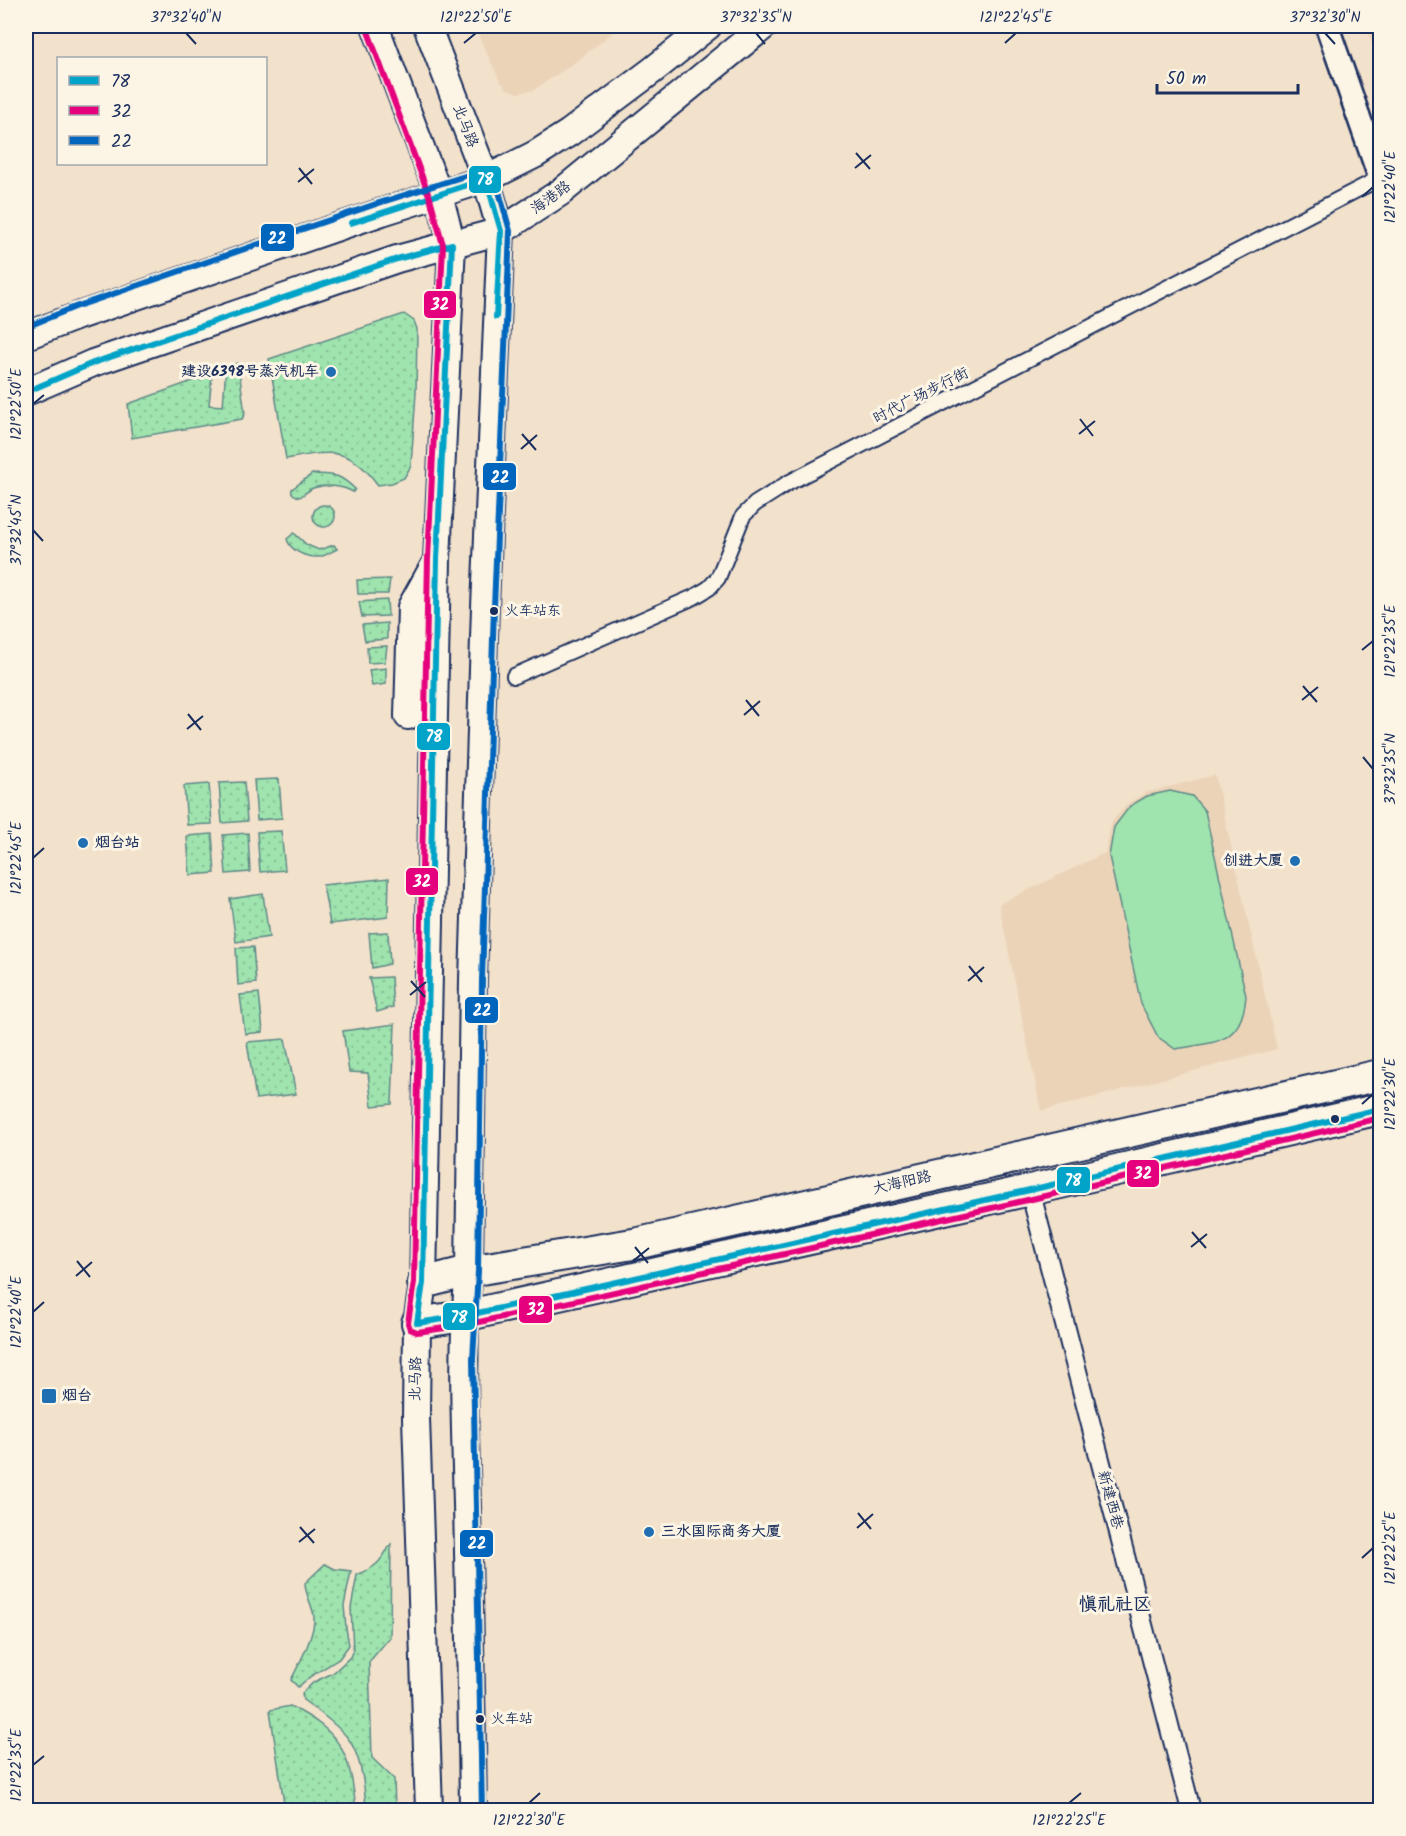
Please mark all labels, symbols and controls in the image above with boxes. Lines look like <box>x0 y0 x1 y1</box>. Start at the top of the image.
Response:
text: 37°32'40"N <box>151 6 221 30</box>
text: 121°22'50"E <box>440 6 513 30</box>
text: 37°32'35"N <box>720 6 792 30</box>
text: 121°22'45"E <box>980 6 1054 30</box>
text: 37°32'30"N <box>1289 6 1361 30</box>
legend <box>57 57 267 165</box>
scale bar <box>1157 57 1298 95</box>
text: 50 m <box>1166 65 1206 94</box>
text: 78 <box>111 68 130 97</box>
text: 32 <box>111 98 132 127</box>
street label: 北马路 <box>446 101 484 151</box>
text: 22 <box>111 128 132 157</box>
text: 121°22'40"E <box>1379 150 1403 223</box>
line badge: 78 <box>468 165 502 194</box>
text: 78 <box>477 168 494 193</box>
street label: 海港路 <box>526 175 576 221</box>
line badge: 22 <box>260 223 295 252</box>
text: 22 <box>268 227 286 252</box>
line badge: 32 <box>423 290 457 319</box>
text: 32 <box>430 293 449 318</box>
place label: 建设6398号蒸汽机车 <box>181 360 319 384</box>
street label: 时代广场步行街 <box>869 361 973 431</box>
marker: 建设6398号蒸汽机车 <box>324 365 338 379</box>
text: 121°22'50"E <box>5 367 29 440</box>
line badge: 22 <box>482 462 517 491</box>
text: 22 <box>491 466 509 491</box>
text: 37°32'45"N <box>5 494 29 566</box>
place label: 火车站东 <box>505 600 561 622</box>
text: 121°22'35"E <box>1379 603 1403 678</box>
marker: 火车站东 <box>488 605 500 617</box>
line badge: 78 <box>416 722 451 751</box>
text: 78 <box>426 725 443 750</box>
text: 37°32'35"N <box>1379 733 1403 805</box>
text: 121°22'45"E <box>5 820 29 894</box>
place label: 烟台站 <box>95 831 140 855</box>
marker: 烟台站 <box>76 836 90 850</box>
place label: 创进大厦 <box>1223 849 1283 873</box>
marker: 创进大厦 <box>1288 854 1302 868</box>
line badge: 32 <box>405 867 439 896</box>
text: 32 <box>412 870 431 895</box>
line badge: 22 <box>464 996 499 1024</box>
text: 22 <box>473 999 491 1024</box>
text: 121°22'30"E <box>1379 1056 1403 1130</box>
unlabelled marker <box>1329 1113 1341 1125</box>
line badge: 32 <box>1126 1159 1160 1188</box>
text: 32 <box>1133 1162 1152 1187</box>
street label: 大海阳路 <box>870 1165 934 1201</box>
line badge: 78 <box>1056 1166 1091 1194</box>
text: 78 <box>1065 1169 1082 1194</box>
text: 121°22'40"E <box>5 1275 29 1348</box>
line badge: 32 <box>518 1295 553 1324</box>
text: 32 <box>526 1298 545 1323</box>
line badge: 78 <box>442 1302 476 1331</box>
text: 78 <box>451 1306 468 1331</box>
street label: 北马路 <box>404 1356 428 1402</box>
place label: 烟台 <box>62 1384 92 1408</box>
marker: 烟台 <box>40 1387 58 1405</box>
street label: 新建西巷 <box>1091 1468 1129 1532</box>
text: 121°22'25"E <box>1379 1510 1403 1585</box>
place label: 三水国际商务大厦 <box>661 1520 781 1544</box>
marker: 三水国际商务大厦 <box>642 1525 656 1539</box>
line badge: 22 <box>459 1529 494 1558</box>
text: 22 <box>468 1532 486 1557</box>
district label: 慎礼社区 <box>1079 1591 1151 1620</box>
place label: 火车站 <box>491 1708 533 1730</box>
marker: 火车站 <box>474 1713 486 1725</box>
text: 121°22'35"E <box>5 1727 29 1802</box>
text: 121°22'30"E <box>493 1809 567 1833</box>
text: 121°22'25"E <box>1032 1809 1107 1833</box>

